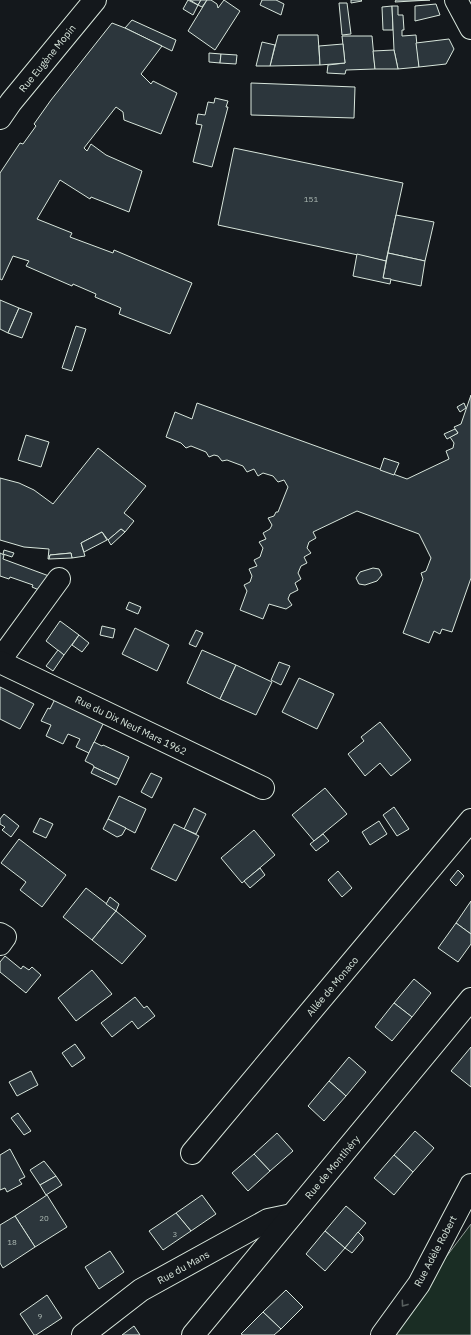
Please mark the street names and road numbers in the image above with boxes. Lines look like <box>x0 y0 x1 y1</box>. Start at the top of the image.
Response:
street label: Rue Eugène Mopin <box>16 22 79 95</box>
street label: Rue du Dix Neuf Mars 1962 <box>73 693 189 758</box>
street label: Allée de Monaco <box>304 953 361 1019</box>
street label: Rue de Montlhéry <box>302 1133 363 1202</box>
street label: Rue Adèle Robert <box>411 1213 460 1289</box>
street label: Rue du Mans <box>155 1248 212 1287</box>

